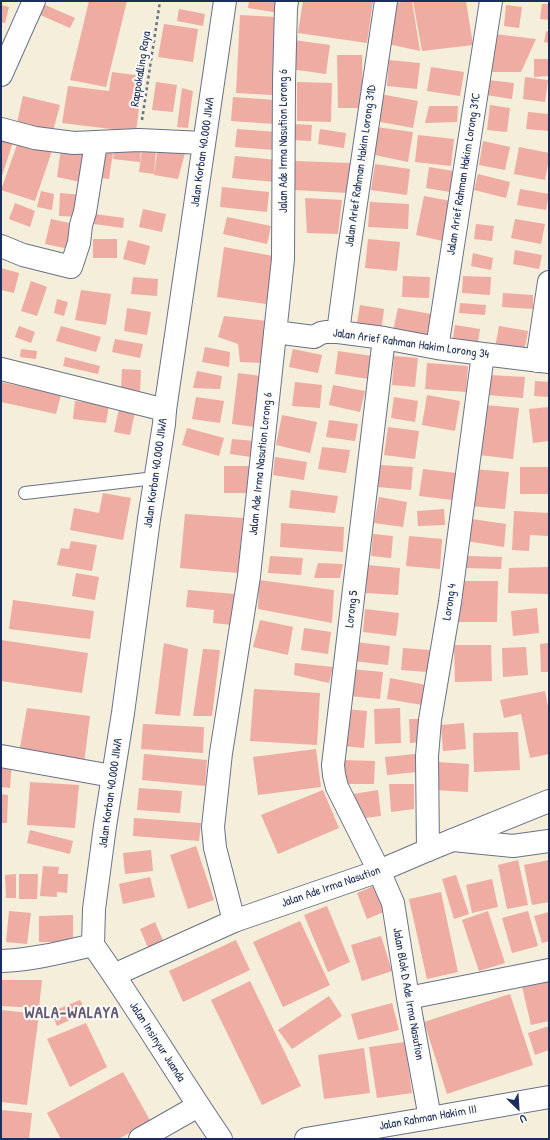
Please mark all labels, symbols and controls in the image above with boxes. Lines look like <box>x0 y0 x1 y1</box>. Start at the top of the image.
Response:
street label: Rappokalling Raya <box>128 30 154 108</box>
street label: Jalan Ade Irma Nasution Lorong 6 <box>277 69 291 213</box>
street label: Jalan Arief Rahman Hakim Lorong 31D <box>343 84 379 248</box>
street label: Jalan Arief Rahman Hakim Lorong 31C <box>444 92 484 256</box>
street label: Jalan Korban 40.000 JIWA <box>188 96 218 208</box>
street label: Jalan Arief Rahman Hakim Lorong 34 <box>332 326 490 362</box>
street label: Jalan Ade Irma Nasution Lorong 6 <box>246 392 276 536</box>
street label: Jalan Korban 40.000 JIWA <box>141 417 171 529</box>
street label: Lorong 4 <box>440 583 460 621</box>
street label: Lorong 5 <box>343 590 361 628</box>
street label: Jalan Korban 40.000 JIWA <box>96 737 126 849</box>
street label: Jalan Ade Irma Nasution <box>280 863 382 911</box>
street label: Jalan Blok D Ade Irma Nasution <box>389 927 427 1061</box>
street label: Jalan Insinyur Juanda <box>126 999 188 1085</box>
district label: WALA-WALAYA <box>24 1004 120 1024</box>
north arrow <box>498 1088 538 1128</box>
street label: Jalan Rahman Hakim III <box>378 1102 478 1134</box>
text: U <box>517 1111 529 1127</box>

